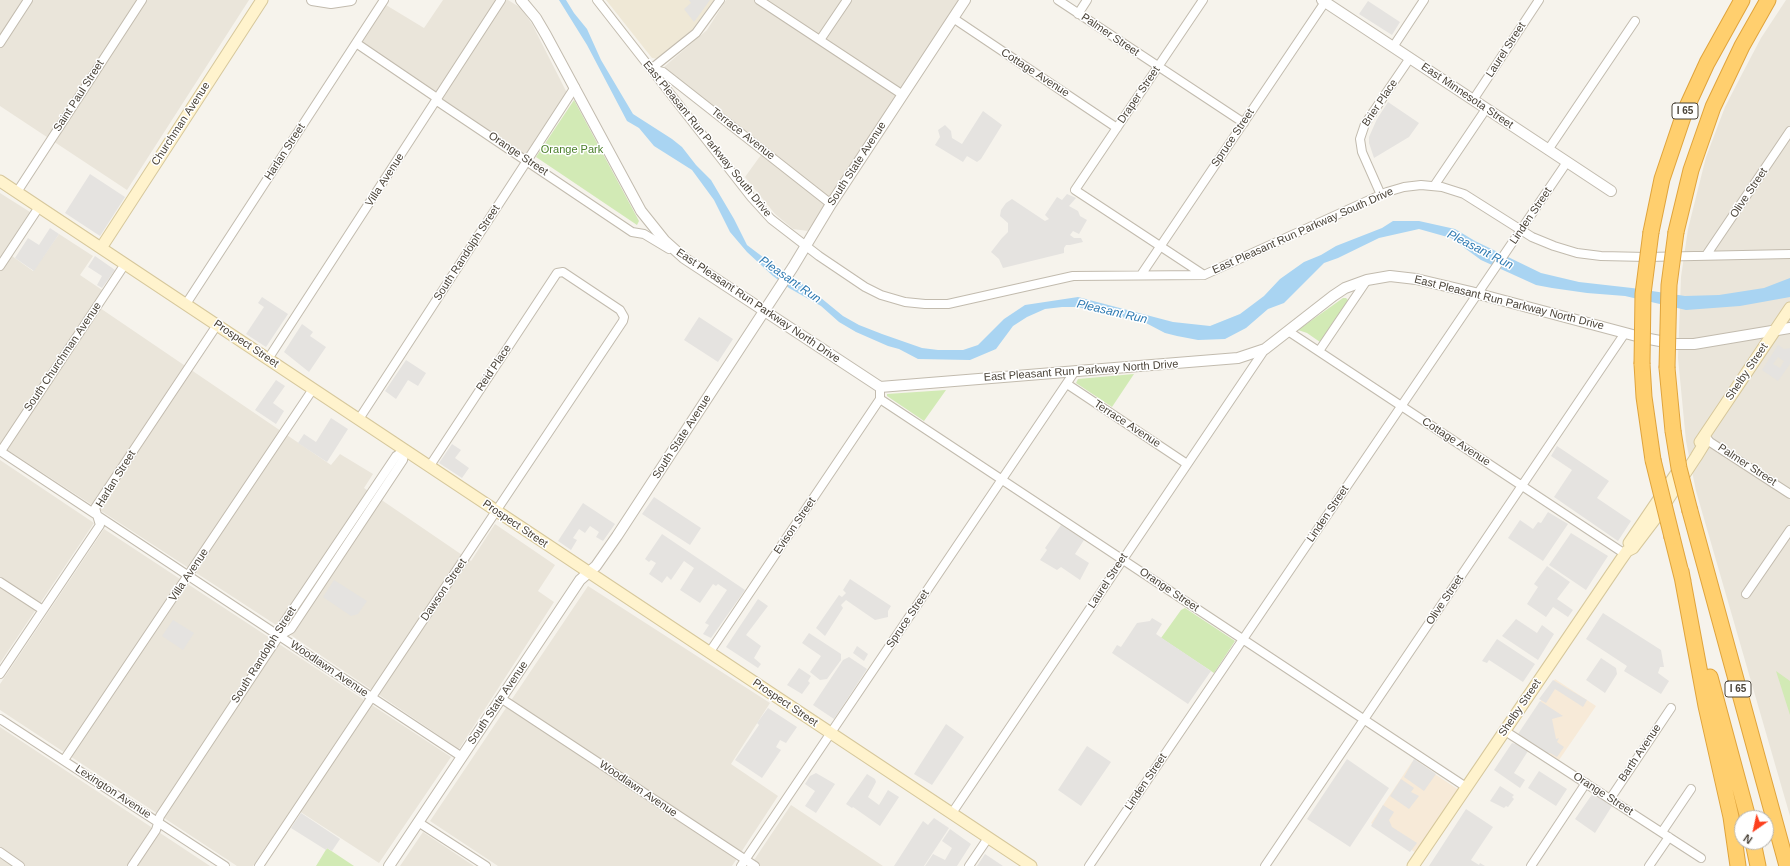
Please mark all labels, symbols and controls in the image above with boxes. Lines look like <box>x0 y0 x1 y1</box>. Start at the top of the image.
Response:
street label: Palmer Street <box>1078 11 1142 59</box>
street label: Laurel Street <box>1483 20 1529 80</box>
street label: Cottage Avenue <box>998 46 1072 100</box>
street label: Saint Paul Street <box>51 58 107 134</box>
street label: East Pleasant Run Parkway South Drive <box>640 58 774 220</box>
street label: East Minnesota Street <box>1418 60 1516 132</box>
street label: Draper Street <box>1115 64 1163 126</box>
street label: Brier Place <box>1359 77 1401 129</box>
street label: Churchman Avenue <box>149 80 213 168</box>
road number: I 65 <box>1672 103 1698 119</box>
street label: Terrace Avenue <box>709 105 777 163</box>
street label: Spruce Street <box>1209 106 1257 170</box>
street label: South State Avenue <box>825 119 889 209</box>
street label: Harlan Street <box>262 121 308 183</box>
street label: Orange Street <box>486 129 550 179</box>
park label: Orange Park <box>541 143 603 157</box>
street label: Villa Avenue <box>363 151 407 209</box>
street label: Olive Street <box>1727 165 1771 221</box>
street label: East Pleasant Run Parkway South Drive <box>1210 185 1396 277</box>
street label: Linden Street <box>1507 185 1555 247</box>
street label: South Randolph Street <box>431 203 503 303</box>
water label: Pleasant Run <box>1445 227 1515 273</box>
street label: East Pleasant Run Parkway North Drive <box>673 246 843 366</box>
water label: Pleasant Run <box>756 253 824 307</box>
street label: East Pleasant Run Parkway North Drive <box>1413 273 1605 333</box>
water label: Pleasant Run <box>1075 297 1149 327</box>
street label: South Churchman Avenue <box>22 300 104 414</box>
street label: Prospect Street <box>211 317 281 371</box>
street label: Shelby Street <box>1723 341 1771 403</box>
street label: Reid Place <box>474 342 514 394</box>
street label: East Pleasant Run Parkway North Drive <box>983 358 1179 384</box>
street label: South State Avenue <box>650 392 714 482</box>
street label: Terrace Avenue <box>1091 398 1163 450</box>
street label: Cottage Avenue <box>1419 415 1493 469</box>
street label: Palmer Street <box>1715 441 1779 489</box>
street label: Harlan Street <box>93 448 139 510</box>
street label: Linden Street <box>1304 483 1352 545</box>
street label: Evison Street <box>771 495 819 557</box>
street label: Prospect Street <box>480 497 550 551</box>
street label: Villa Avenue <box>167 546 211 604</box>
street label: Laurel Street <box>1085 551 1131 611</box>
street label: Dawson Street <box>418 556 470 624</box>
street label: Orange Street <box>1137 565 1201 615</box>
street label: Olive Street <box>1423 572 1467 628</box>
street label: Spruce Street <box>884 587 932 651</box>
street label: South Randolph Street <box>229 604 299 706</box>
street label: Woodlawn Avenue <box>287 638 371 700</box>
street label: South State Avenue <box>465 659 531 747</box>
street label: Prospect Street <box>750 676 820 730</box>
street label: Shelby Street <box>1496 677 1544 739</box>
road number: I 65 <box>1725 681 1751 697</box>
street label: Barth Avenue <box>1616 722 1664 784</box>
street label: Linden Street <box>1122 751 1170 813</box>
street label: Woodlawn Avenue <box>596 758 680 820</box>
street label: Lexington Avenue <box>73 763 153 821</box>
street label: Orange Street <box>1570 770 1636 818</box>
north arrow <box>1734 810 1774 850</box>
text: N <box>1741 832 1755 846</box>

